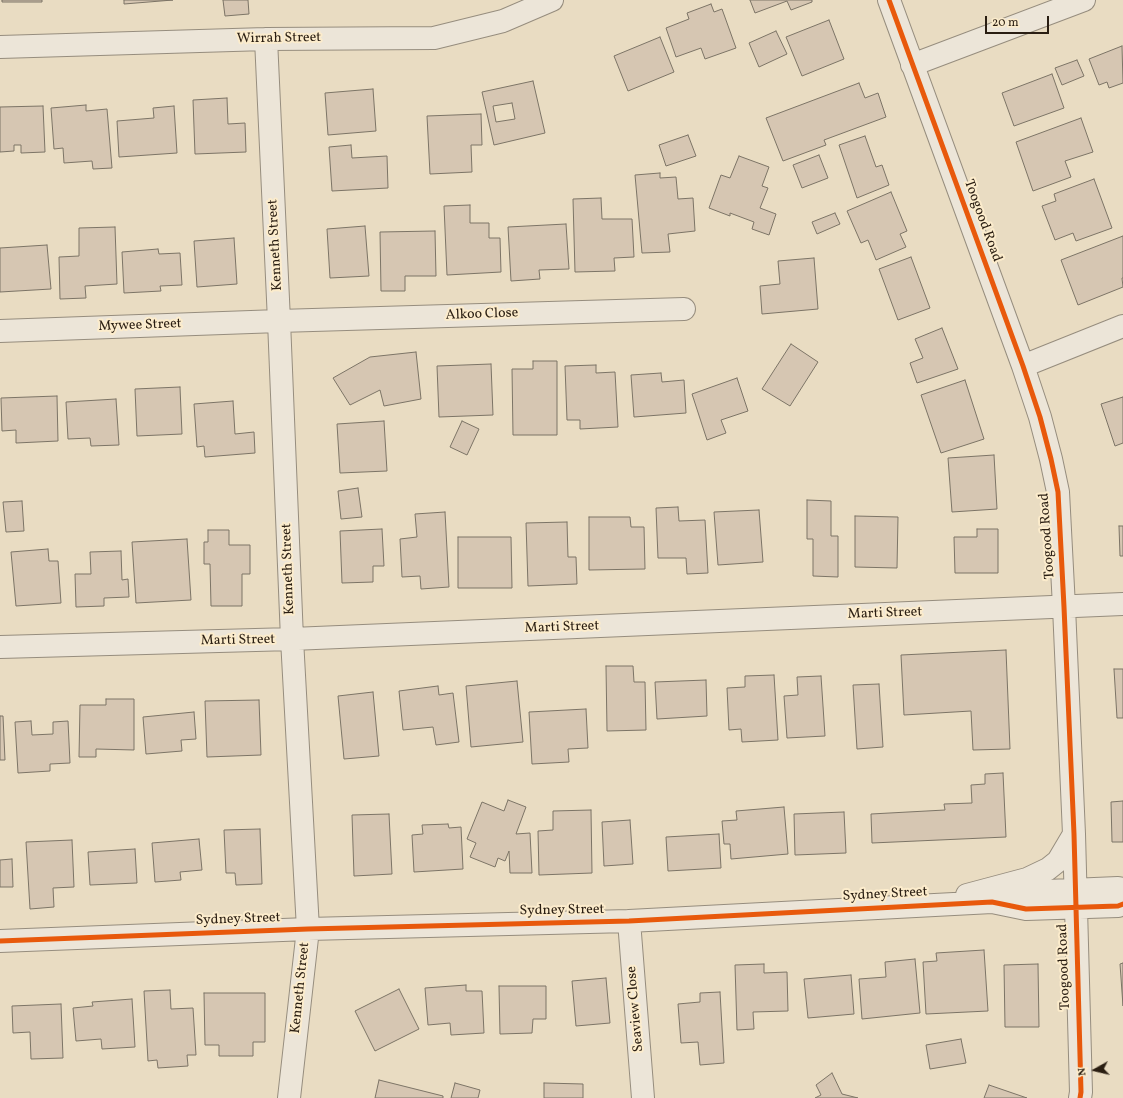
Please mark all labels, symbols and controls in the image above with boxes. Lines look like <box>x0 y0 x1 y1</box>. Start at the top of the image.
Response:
scale bar <box>987 8 1051 34</box>
text: 20 m <box>992 15 1019 31</box>
street label: Wirrah Street <box>237 30 321 48</box>
street label: Toogood Road <box>959 178 1005 264</box>
street label: Kenneth Street <box>265 199 287 291</box>
street label: Alkoo Close <box>445 305 519 325</box>
street label: Mywee Street <box>98 316 182 336</box>
street label: Toogood Road <box>1037 492 1059 580</box>
street label: Kenneth Street <box>279 523 299 615</box>
street label: Marti Street <box>847 604 923 624</box>
street label: Marti Street <box>524 618 600 638</box>
street label: Marti Street <box>201 632 275 650</box>
street label: Sydney Street <box>842 884 928 906</box>
street label: Sydney Street <box>519 902 605 920</box>
street label: Sydney Street <box>195 910 281 930</box>
street label: Toogood Road <box>1055 924 1075 1010</box>
street label: Kenneth Street <box>288 942 314 1034</box>
street label: Seaview Close <box>624 965 648 1053</box>
north arrow <box>1075 1050 1115 1090</box>
text: N <box>1075 1067 1091 1077</box>

